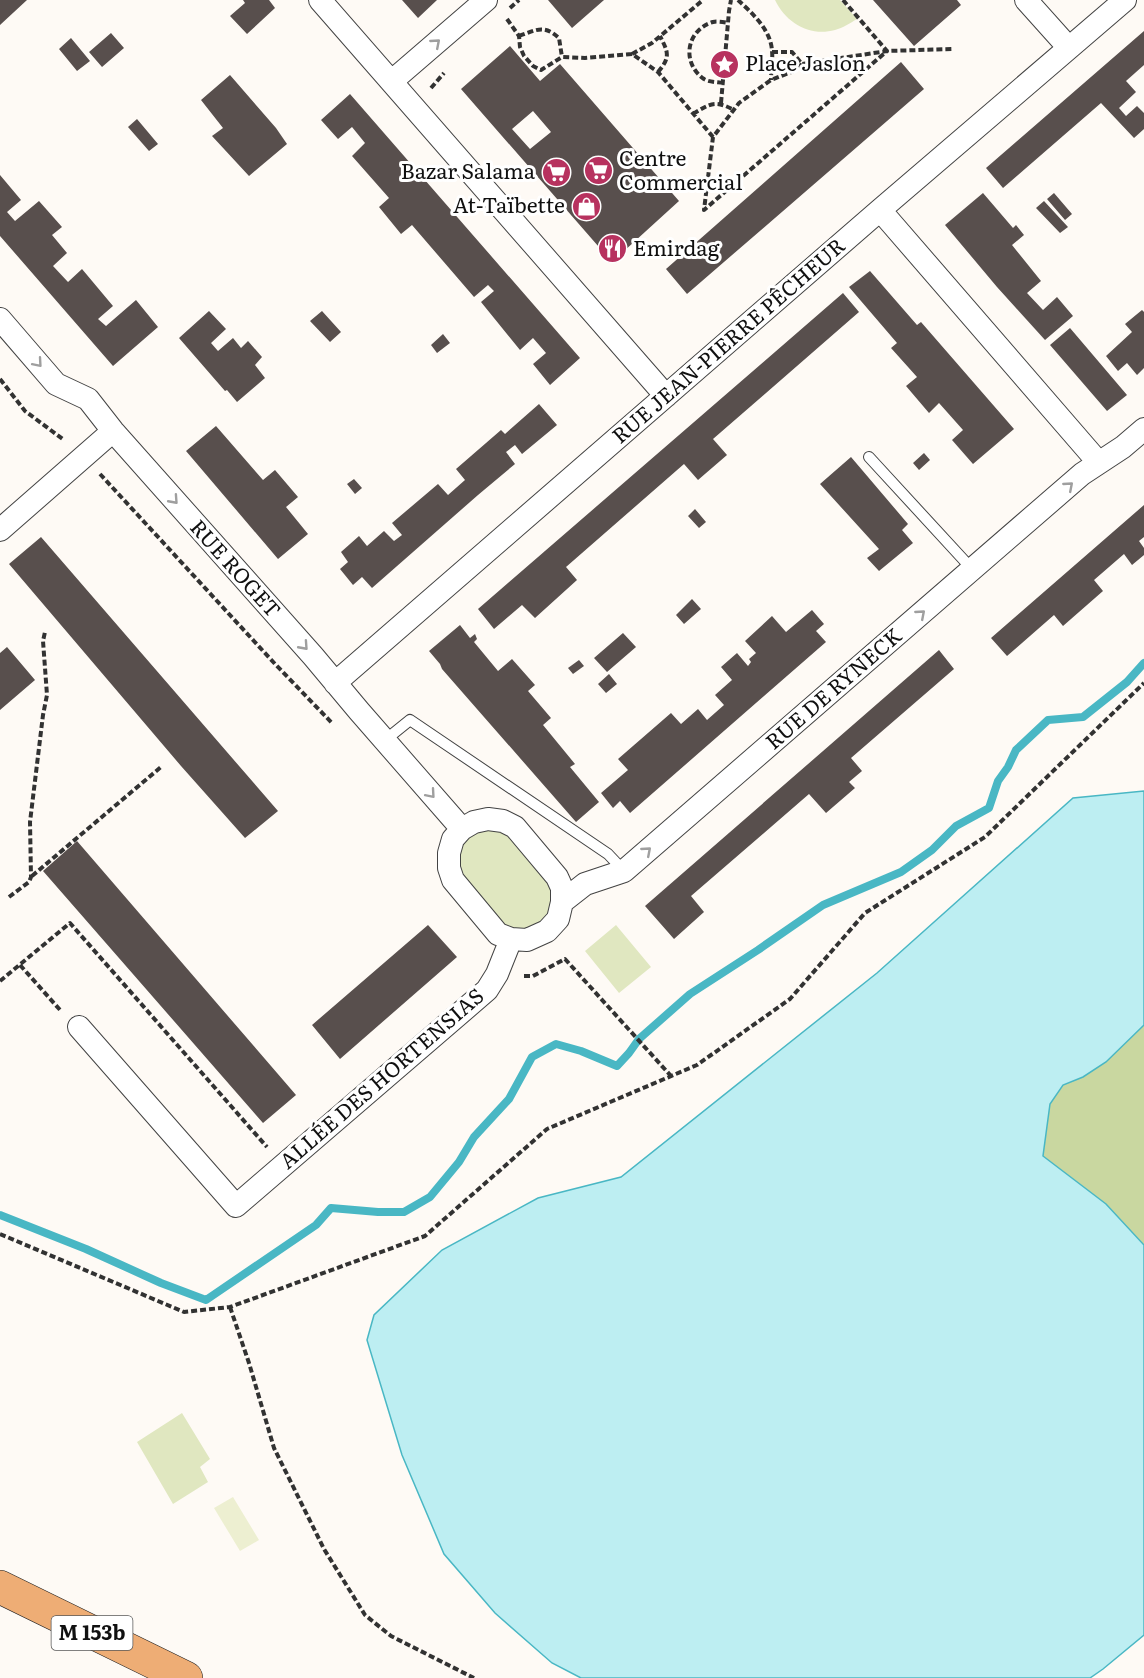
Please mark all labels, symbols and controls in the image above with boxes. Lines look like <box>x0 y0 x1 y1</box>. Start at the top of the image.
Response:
one-way arrow <box>429 39 440 50</box>
place label: Place Jaslon <box>745 46 866 77</box>
place icon: Place Jaslon <box>708 48 740 80</box>
place label: Centre Commercial <box>619 141 742 196</box>
place label: Bazar Salama <box>401 154 536 185</box>
supermarket icon: Centre Commercial <box>582 155 614 187</box>
supermarket icon: Bazar Salama <box>540 156 572 188</box>
place label: At-Taïbette <box>453 188 565 219</box>
shop icon: At-Taïbette <box>570 190 602 222</box>
street label: RUE JEAN-PIERRE PÊCHEUR <box>604 229 851 449</box>
place label: Emirdag <box>633 231 720 262</box>
restaurant icon: Emirdag <box>596 233 628 265</box>
one-way arrow <box>31 356 42 367</box>
one-way arrow <box>1062 482 1073 493</box>
one-way arrow <box>167 493 178 504</box>
street label: RUE ROGET <box>184 511 290 623</box>
one-way arrow <box>914 610 925 621</box>
street label: RUE DE RYNECK <box>757 619 908 755</box>
one-way arrow <box>297 639 308 650</box>
one-way arrow <box>424 787 435 798</box>
one-way arrow <box>640 847 651 858</box>
street label: ALLÉE DES HORTENSIAS <box>271 979 489 1175</box>
road number: M 153b <box>52 1616 132 1650</box>

